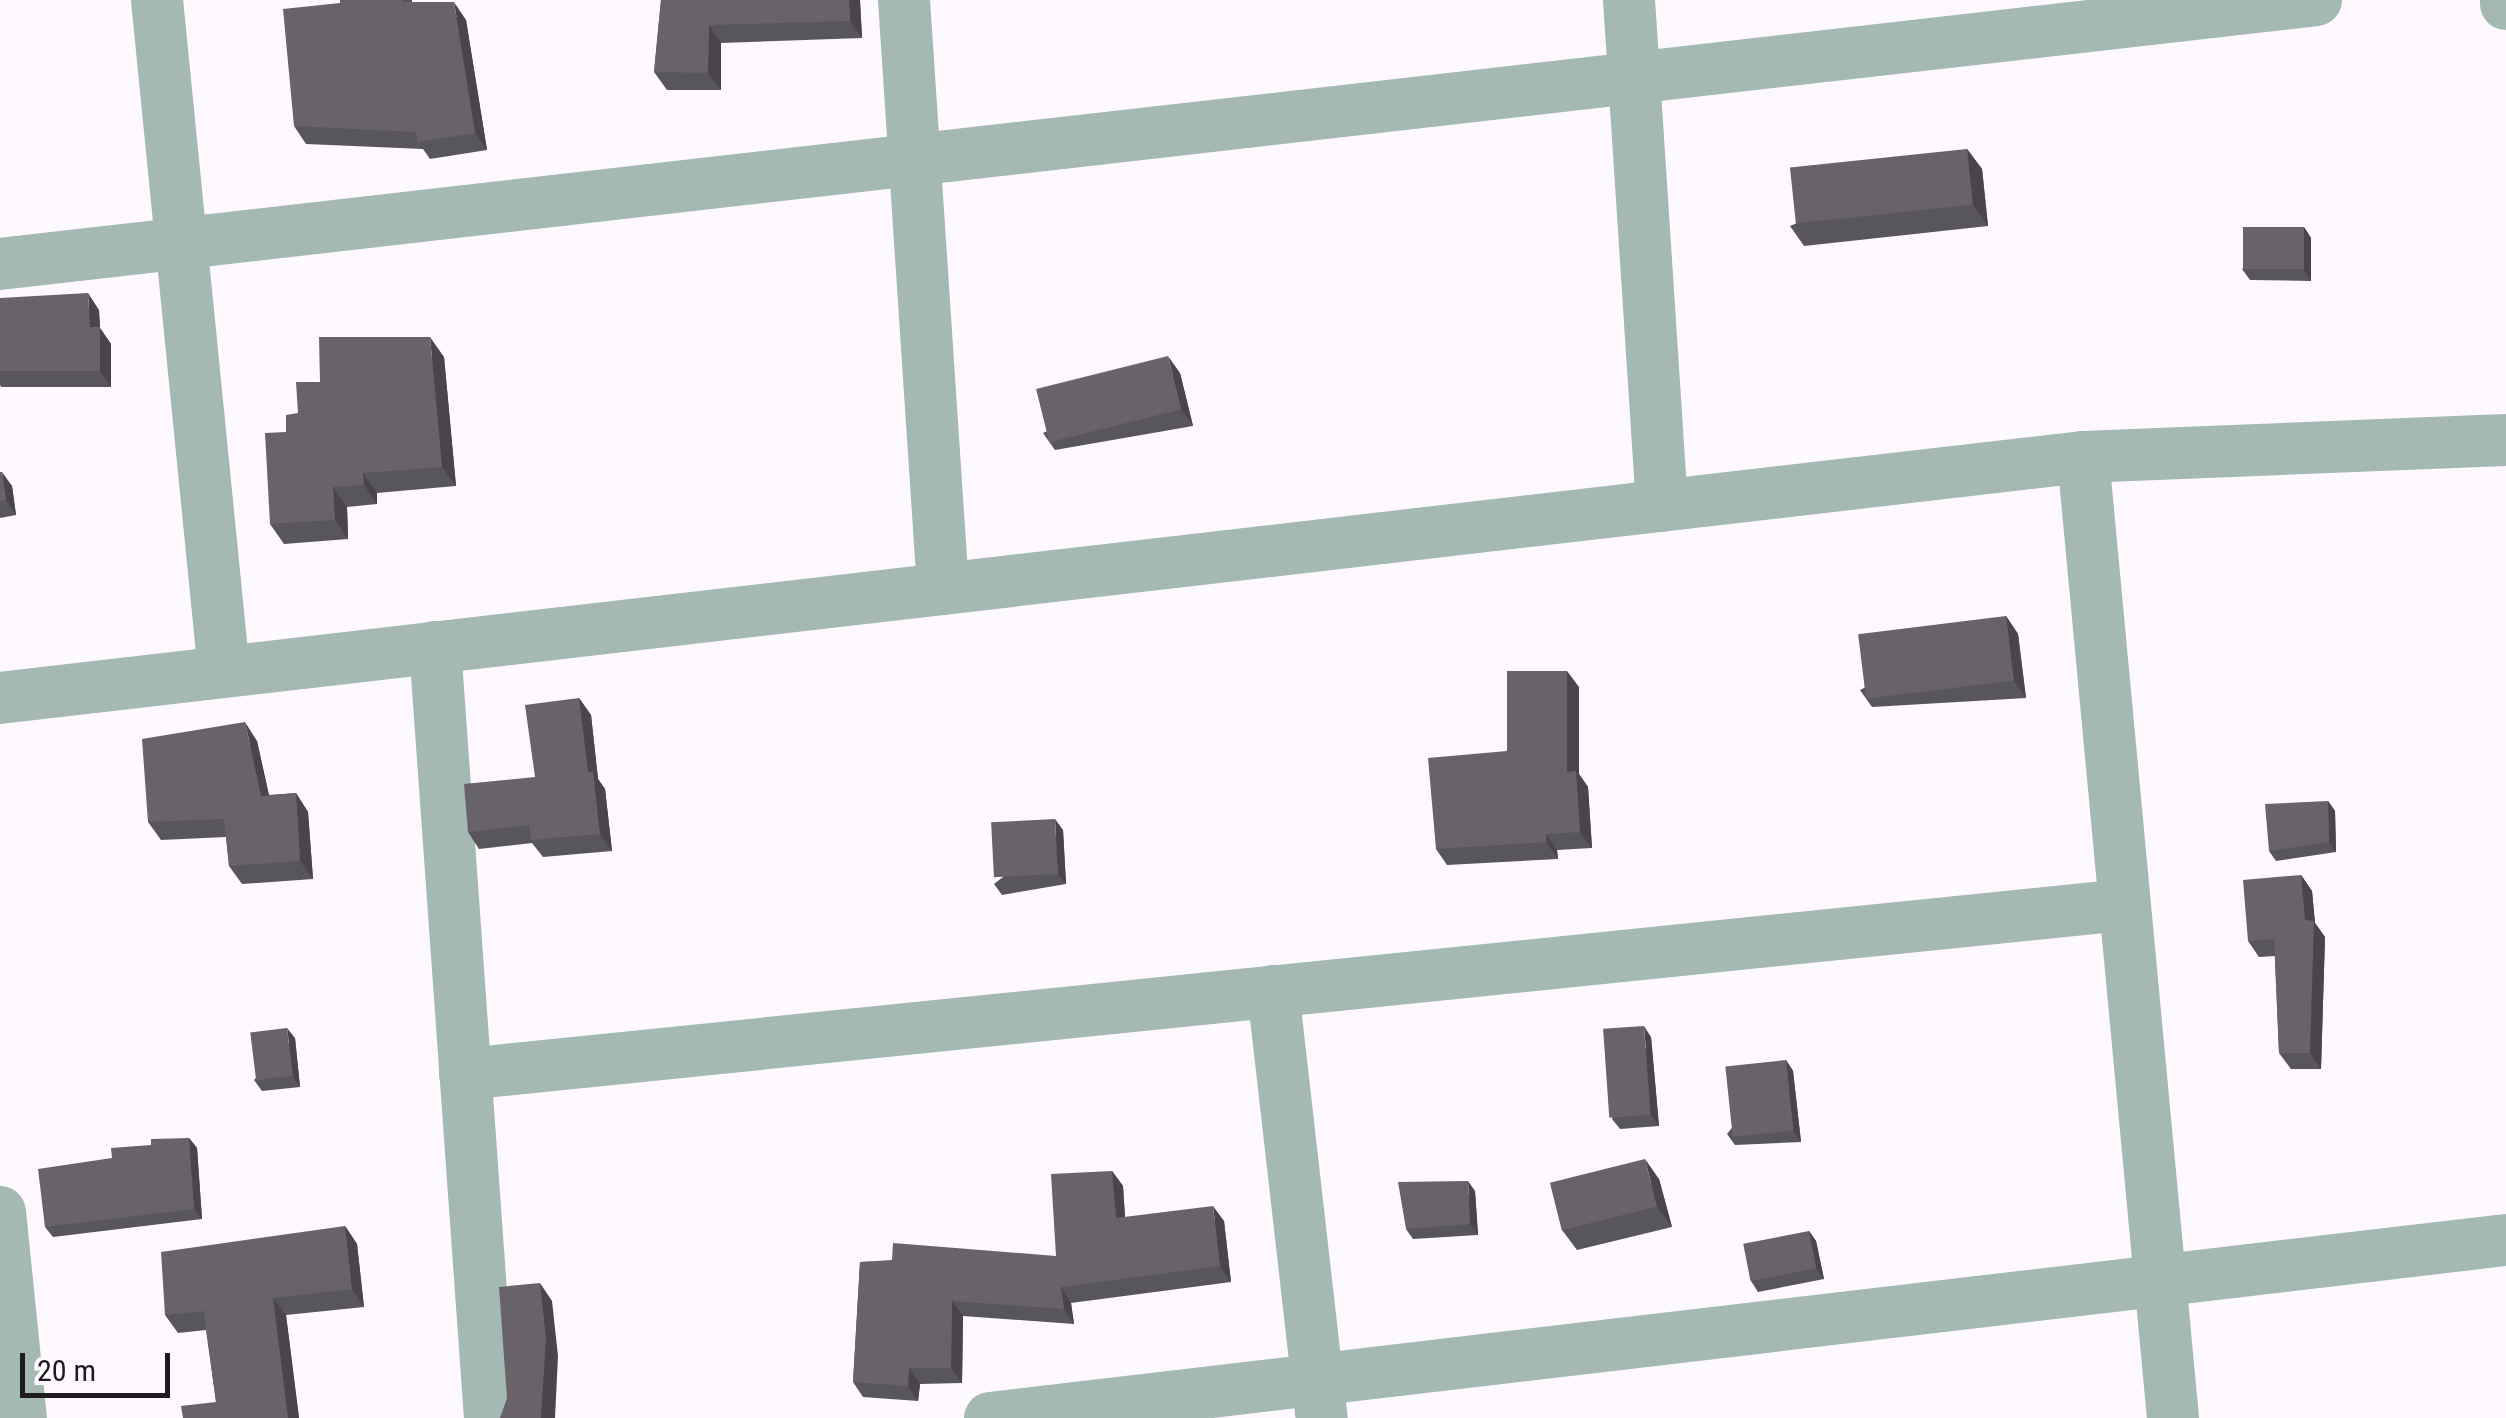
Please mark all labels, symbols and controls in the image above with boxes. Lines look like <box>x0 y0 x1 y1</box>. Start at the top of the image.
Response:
scale bar <box>25 1333 175 1395</box>
text: 20 m <box>37 1353 96 1388</box>

